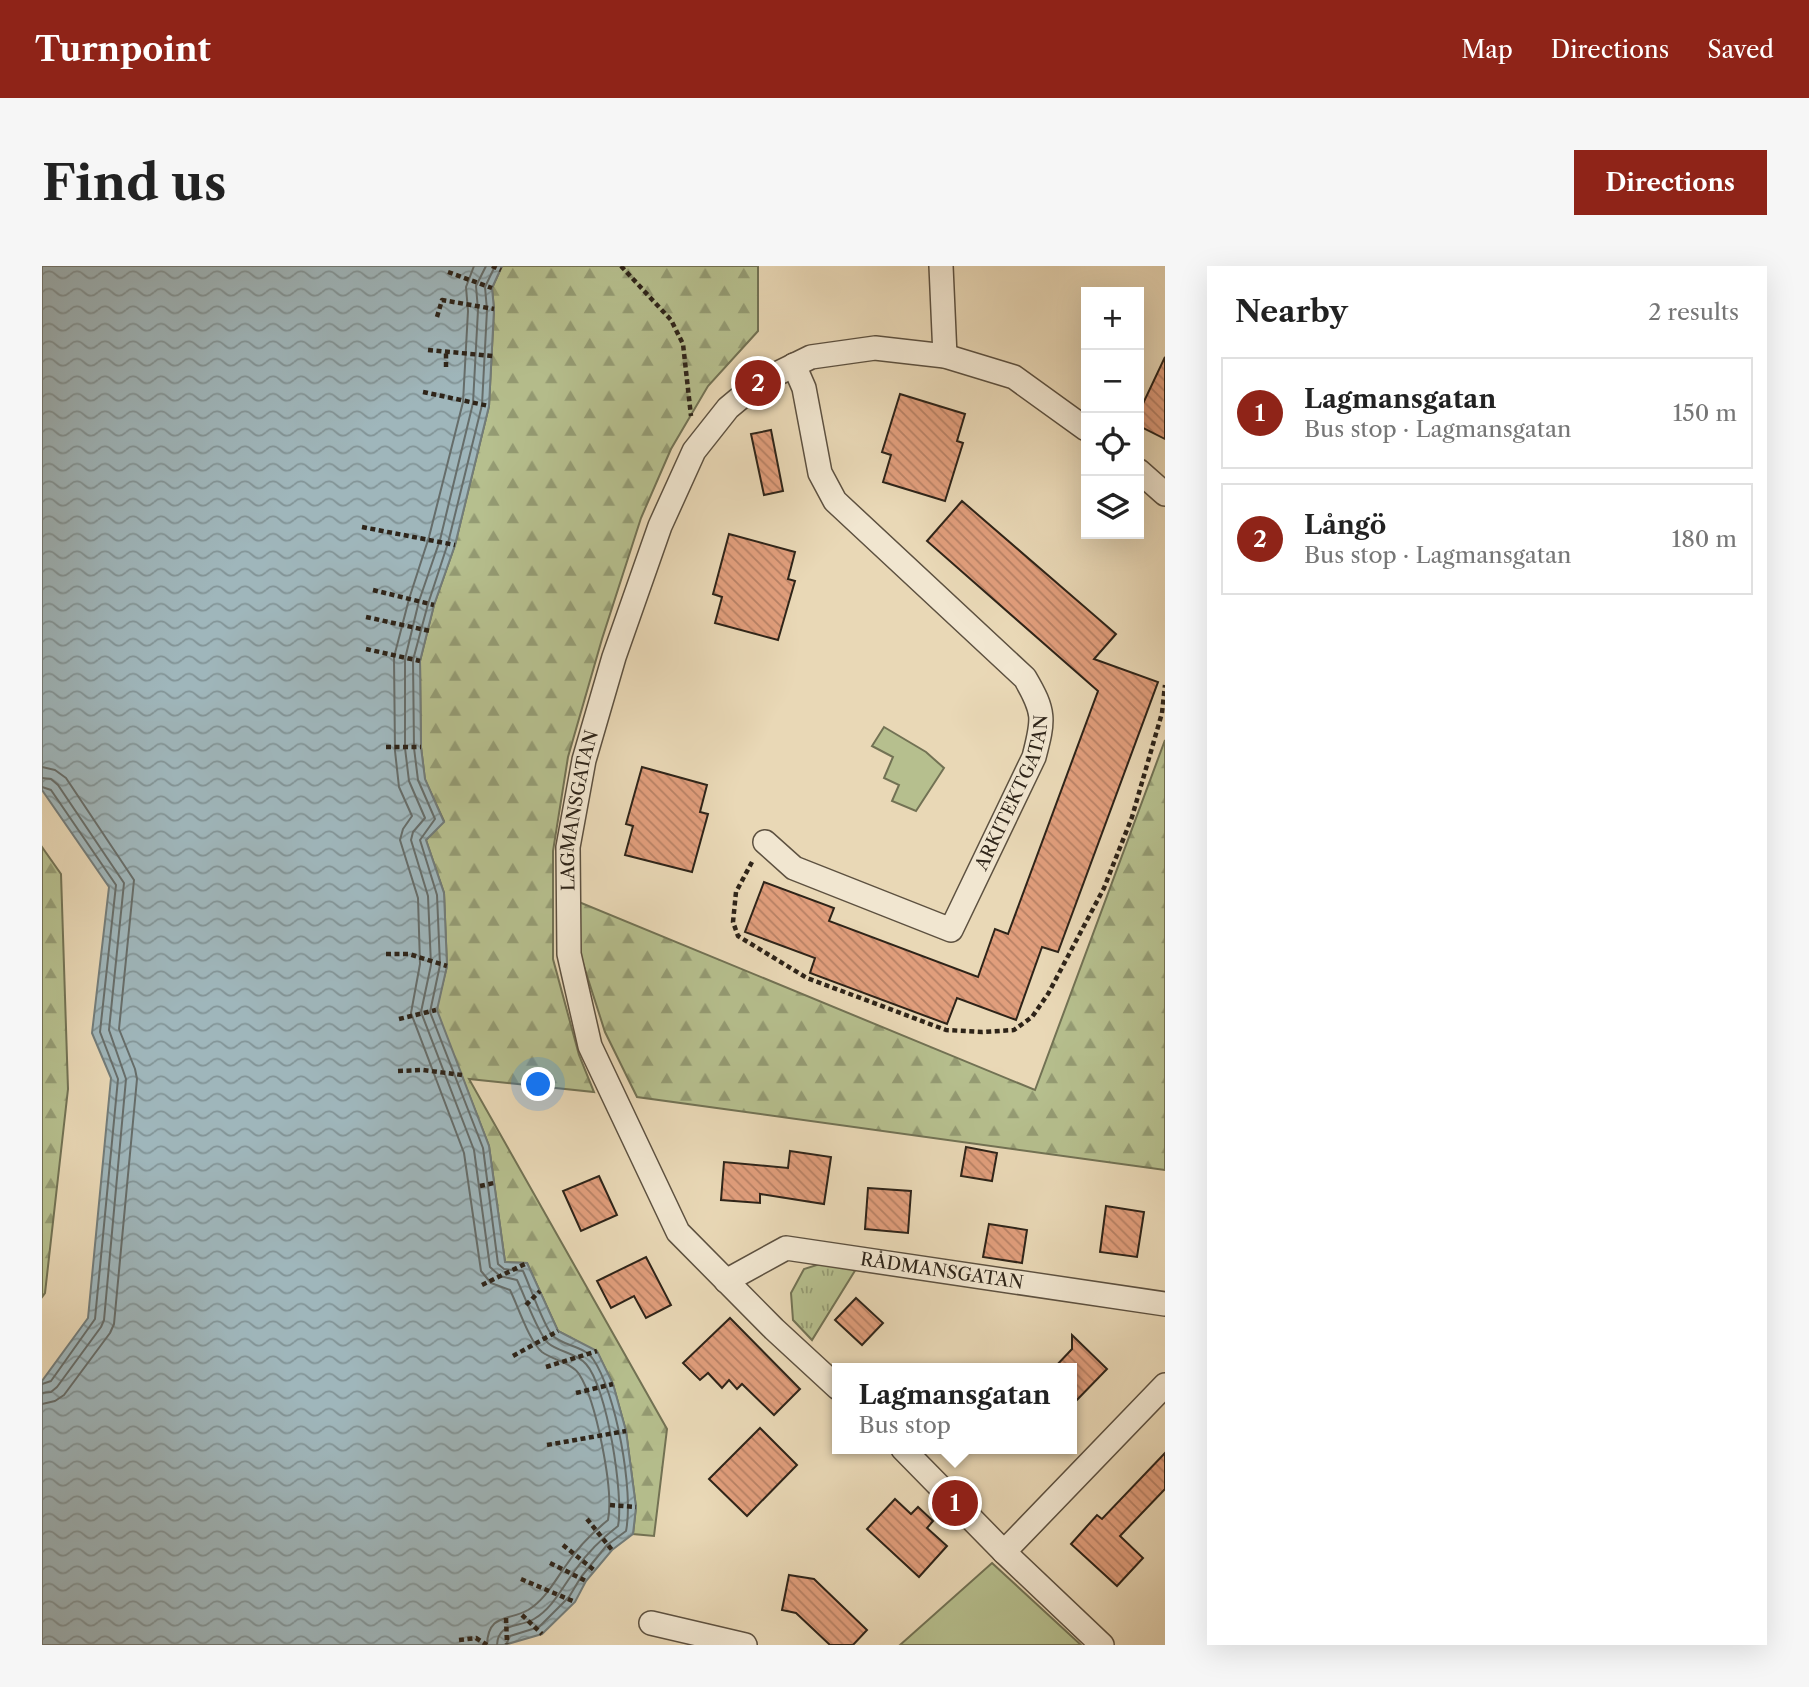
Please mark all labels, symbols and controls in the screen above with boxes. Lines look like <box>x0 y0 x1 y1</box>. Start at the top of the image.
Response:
text: Turnpoint <box>35 29 211 70</box>
text: Map <box>1461 35 1513 64</box>
text: Directions <box>1551 35 1669 64</box>
text: Saved <box>1707 35 1774 64</box>
button: Directions <box>1574 150 1767 215</box>
text: Find us <box>42 152 226 213</box>
map controls <box>1081 287 1144 539</box>
button: + <box>1081 287 1144 350</box>
text: Nearby <box>1235 293 1348 330</box>
text: 2 results <box>1648 298 1739 326</box>
button: − <box>1081 350 1144 413</box>
pin: 2 <box>735 357 781 409</box>
text: Lagmansgatan <box>1304 383 1496 415</box>
text: 1 <box>1255 399 1265 427</box>
text: 150 m <box>1673 399 1737 427</box>
button: locate <box>1081 413 1144 476</box>
text: Bus stop · Lagmansgatan <box>1304 415 1572 443</box>
button: layers <box>1081 476 1144 539</box>
text: Långö <box>1304 509 1386 541</box>
text: 2 <box>1253 525 1267 553</box>
text: 180 m <box>1672 525 1737 553</box>
text: Bus stop · Lagmansgatan <box>1304 541 1572 569</box>
street label: ARKITEKTGATAN <box>970 714 1052 875</box>
street label: LAGMANSGATAN <box>556 728 603 891</box>
your location <box>521 1067 555 1101</box>
street label: RÅDMANSGATAN <box>859 1248 1025 1294</box>
popup <box>832 1363 1077 1454</box>
text: Lagmansgatan <box>858 1379 1051 1411</box>
text: Bus stop <box>858 1411 951 1439</box>
pin: 1 <box>932 1477 978 1529</box>

